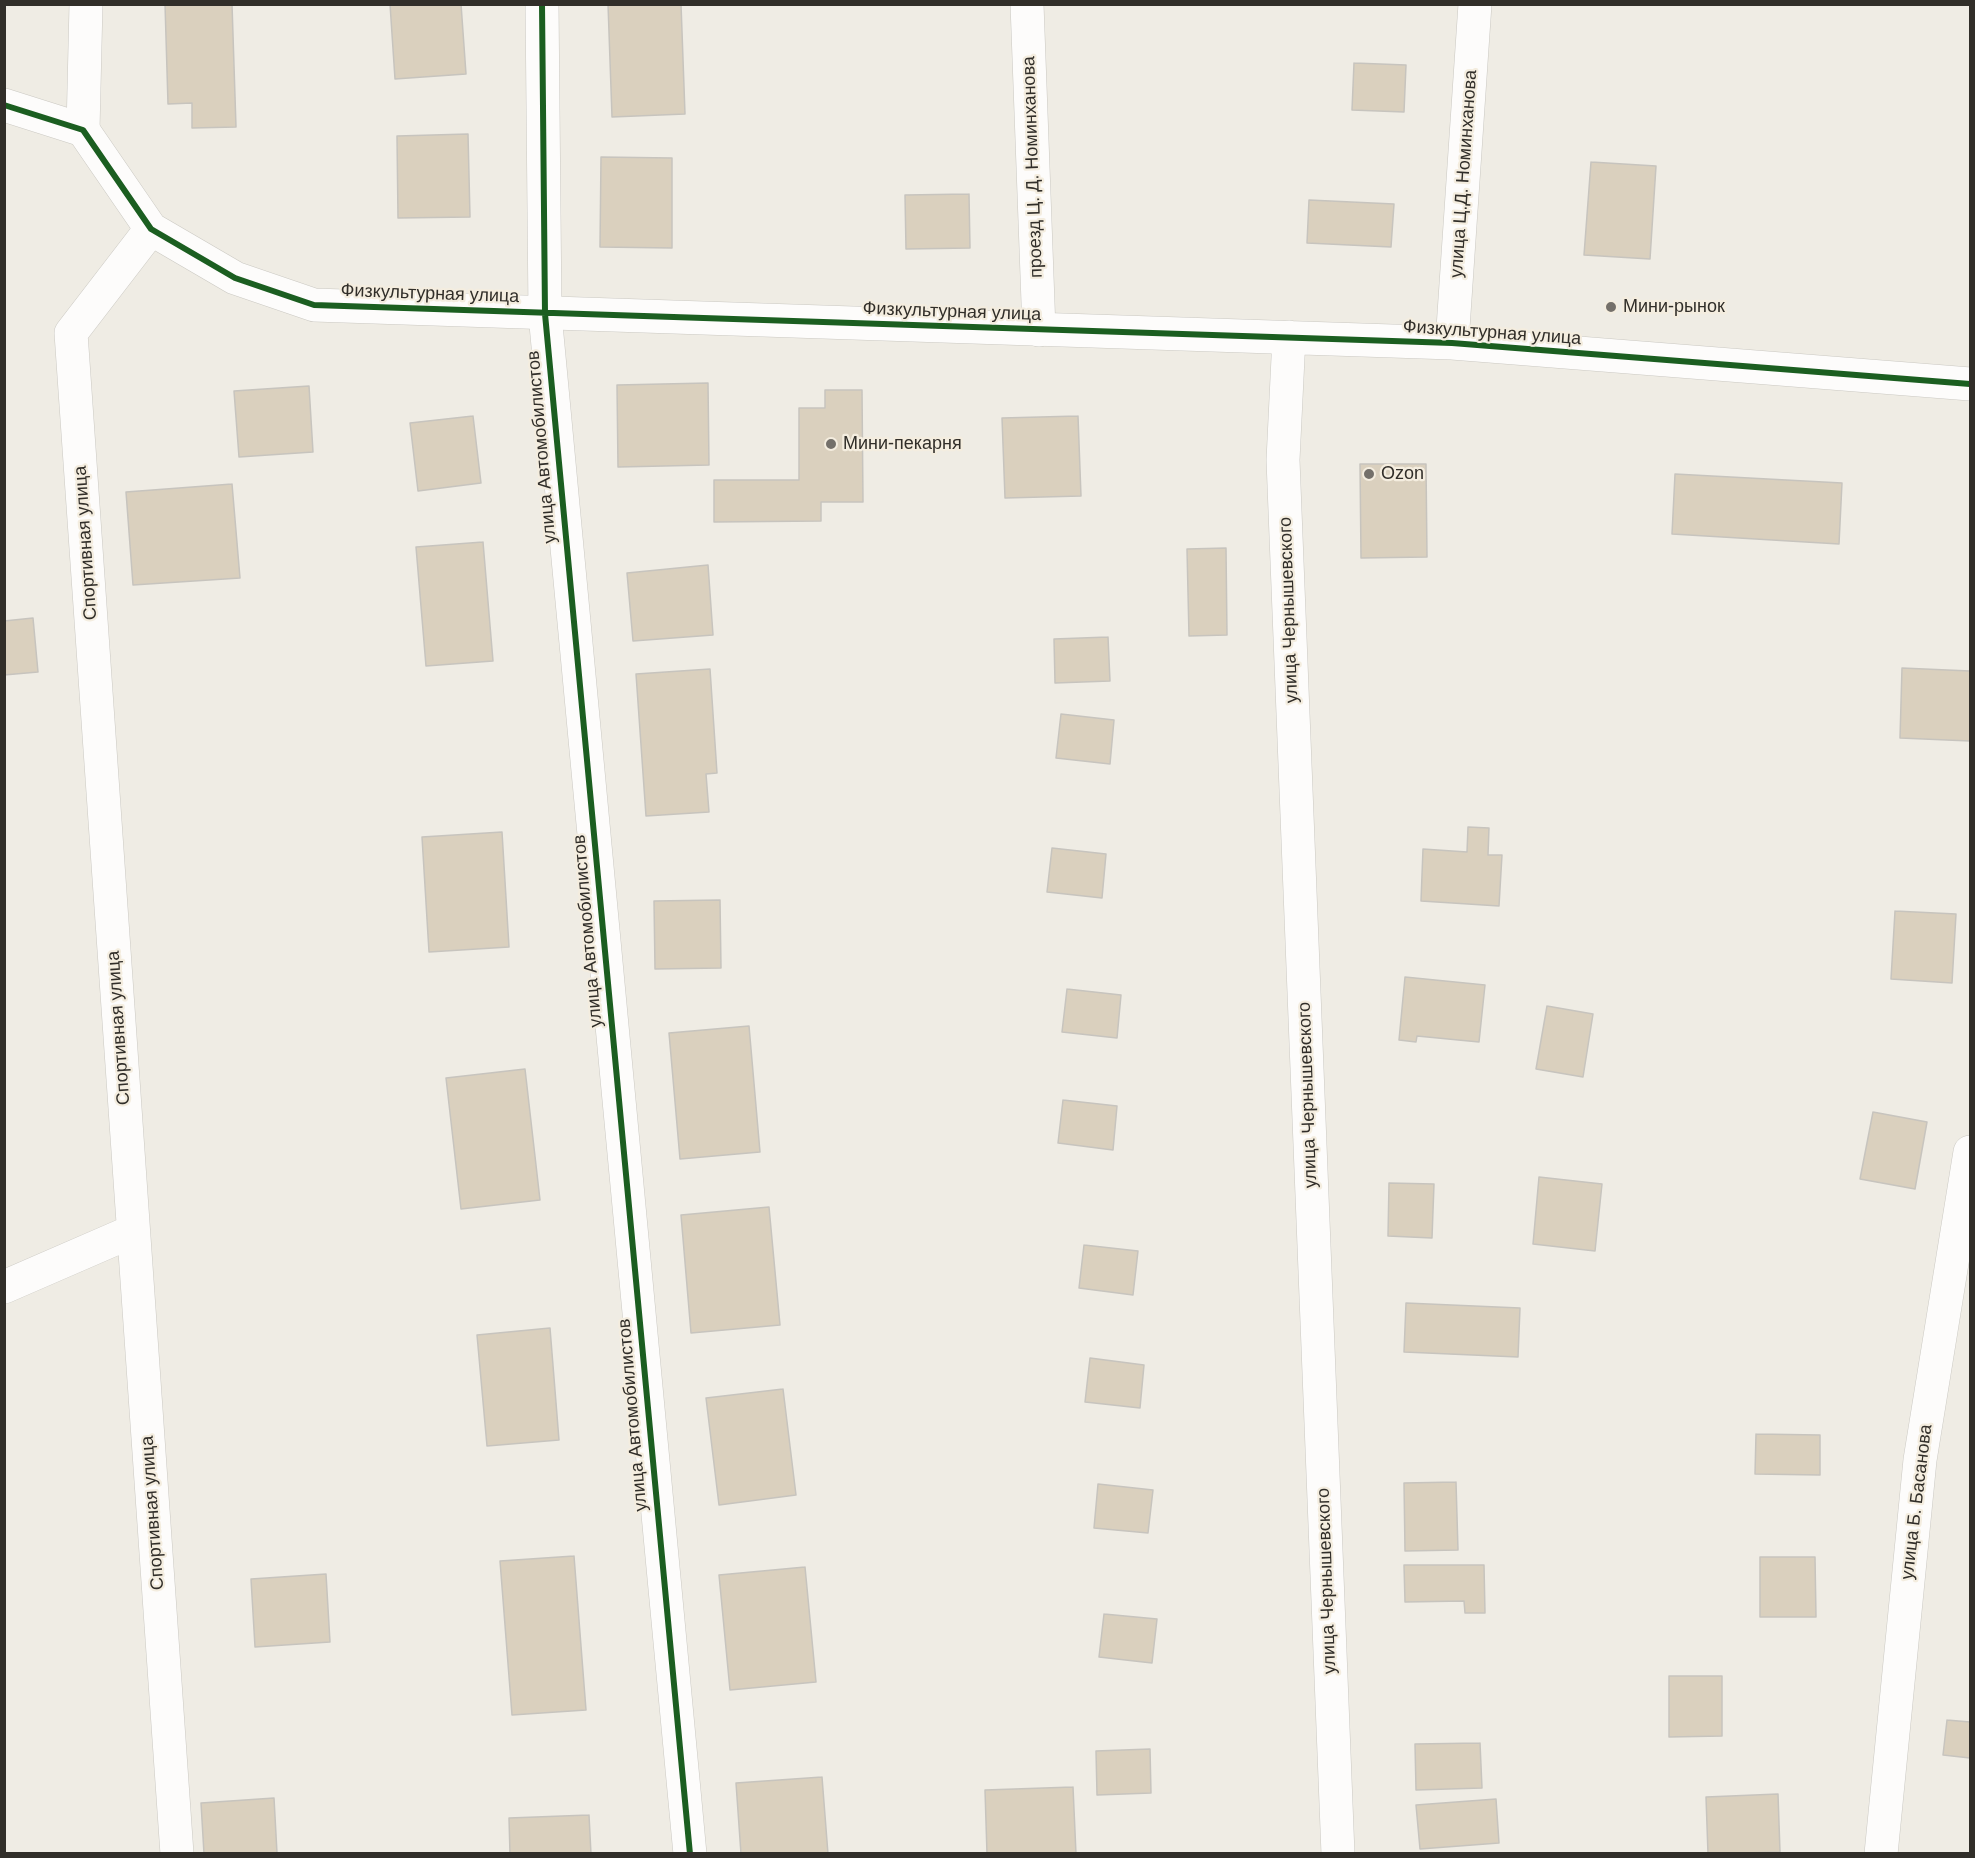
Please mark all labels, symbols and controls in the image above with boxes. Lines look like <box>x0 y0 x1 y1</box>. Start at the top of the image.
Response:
street label: проезд Ц. Д. Номинханова <box>1018 56 1048 278</box>
street label: улица Ц.Д. Номинханова <box>1446 69 1482 279</box>
street label: Физкультурная улица <box>340 280 520 308</box>
place label: Мини-рынок <box>1623 296 1725 318</box>
street label: Физкультурная улица <box>862 298 1042 326</box>
marker: Мини-рынок <box>1604 300 1618 314</box>
street label: Физкультурная улица <box>1402 316 1582 350</box>
street label: улица Автомобилистов <box>523 350 561 544</box>
place label: Мини-пекарня <box>843 433 962 455</box>
marker: Мини-пекарня <box>824 437 838 451</box>
place label: Ozon <box>1381 463 1424 485</box>
street label: Спортивная улица <box>70 465 102 621</box>
marker: Ozon <box>1362 467 1376 481</box>
street label: улица Чернышевского <box>1275 516 1303 704</box>
street label: улица Автомобилистов <box>569 834 607 1028</box>
street label: Спортивная улица <box>103 950 135 1106</box>
street label: улица Чернышевского <box>1294 1001 1322 1189</box>
street label: улица Автомобилистов <box>614 1318 652 1512</box>
street label: улица Б. Басанова <box>1897 1423 1937 1581</box>
street label: Спортивная улица <box>137 1435 169 1591</box>
street label: улица Чернышевского <box>1313 1487 1341 1675</box>

